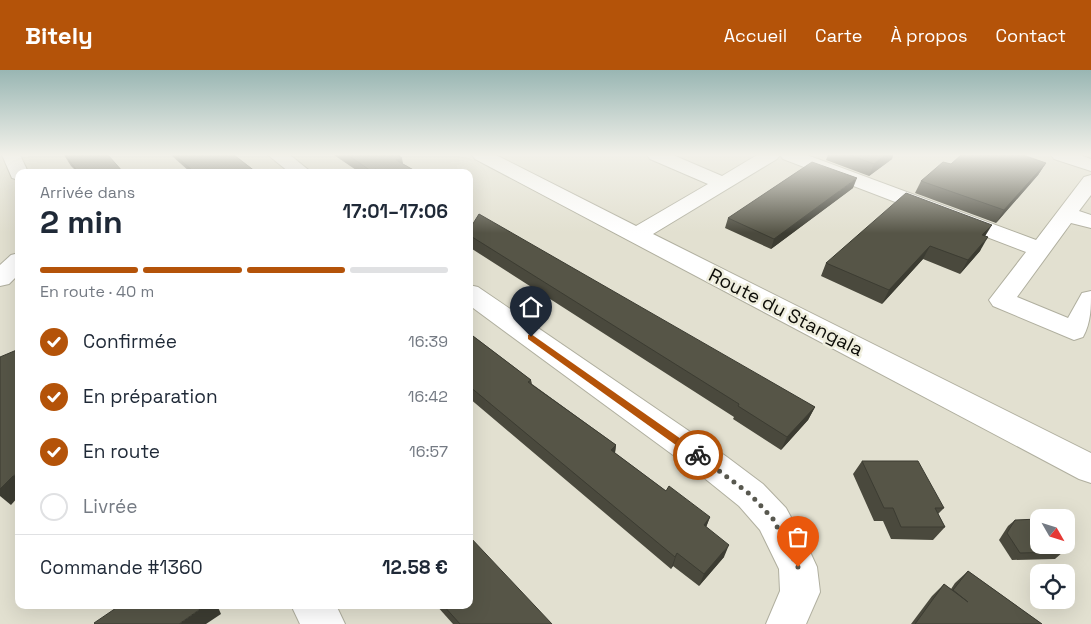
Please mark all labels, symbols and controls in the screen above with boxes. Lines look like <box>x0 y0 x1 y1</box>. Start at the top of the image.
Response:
text: Bitely <box>25 20 93 51</box>
text: Accueil <box>724 24 787 47</box>
text: Carte <box>815 24 862 47</box>
text: À propos <box>890 24 968 47</box>
text: Contact <box>996 24 1066 47</box>
text: Arrivée dans <box>40 182 135 203</box>
text: 17:01–17:06 <box>342 199 448 224</box>
text: 2 min <box>40 202 123 242</box>
street label: Route du Stangala <box>704 262 868 362</box>
text: En route · 40 m <box>40 281 154 302</box>
pin <box>510 286 552 337</box>
icon: home <box>517 293 545 321</box>
icon: check <box>40 328 68 356</box>
text: Confirmée <box>83 329 177 354</box>
text: 16:39 <box>408 331 448 352</box>
icon: check <box>40 383 68 411</box>
text: En préparation <box>83 384 218 409</box>
text: 16:42 <box>408 386 448 407</box>
courier <box>673 430 723 480</box>
icon: check <box>40 438 68 466</box>
text: En route <box>83 439 160 464</box>
text: 16:57 <box>409 441 448 462</box>
icon: bike <box>684 441 712 469</box>
text: Livrée <box>83 494 138 519</box>
north arrow <box>1030 509 1075 554</box>
map controls <box>1030 509 1075 609</box>
pin <box>777 516 819 567</box>
icon: bag <box>784 523 812 551</box>
text: Commande #1360 <box>40 555 203 580</box>
text: 12.58 € <box>382 555 448 580</box>
button: locate <box>1030 564 1075 609</box>

